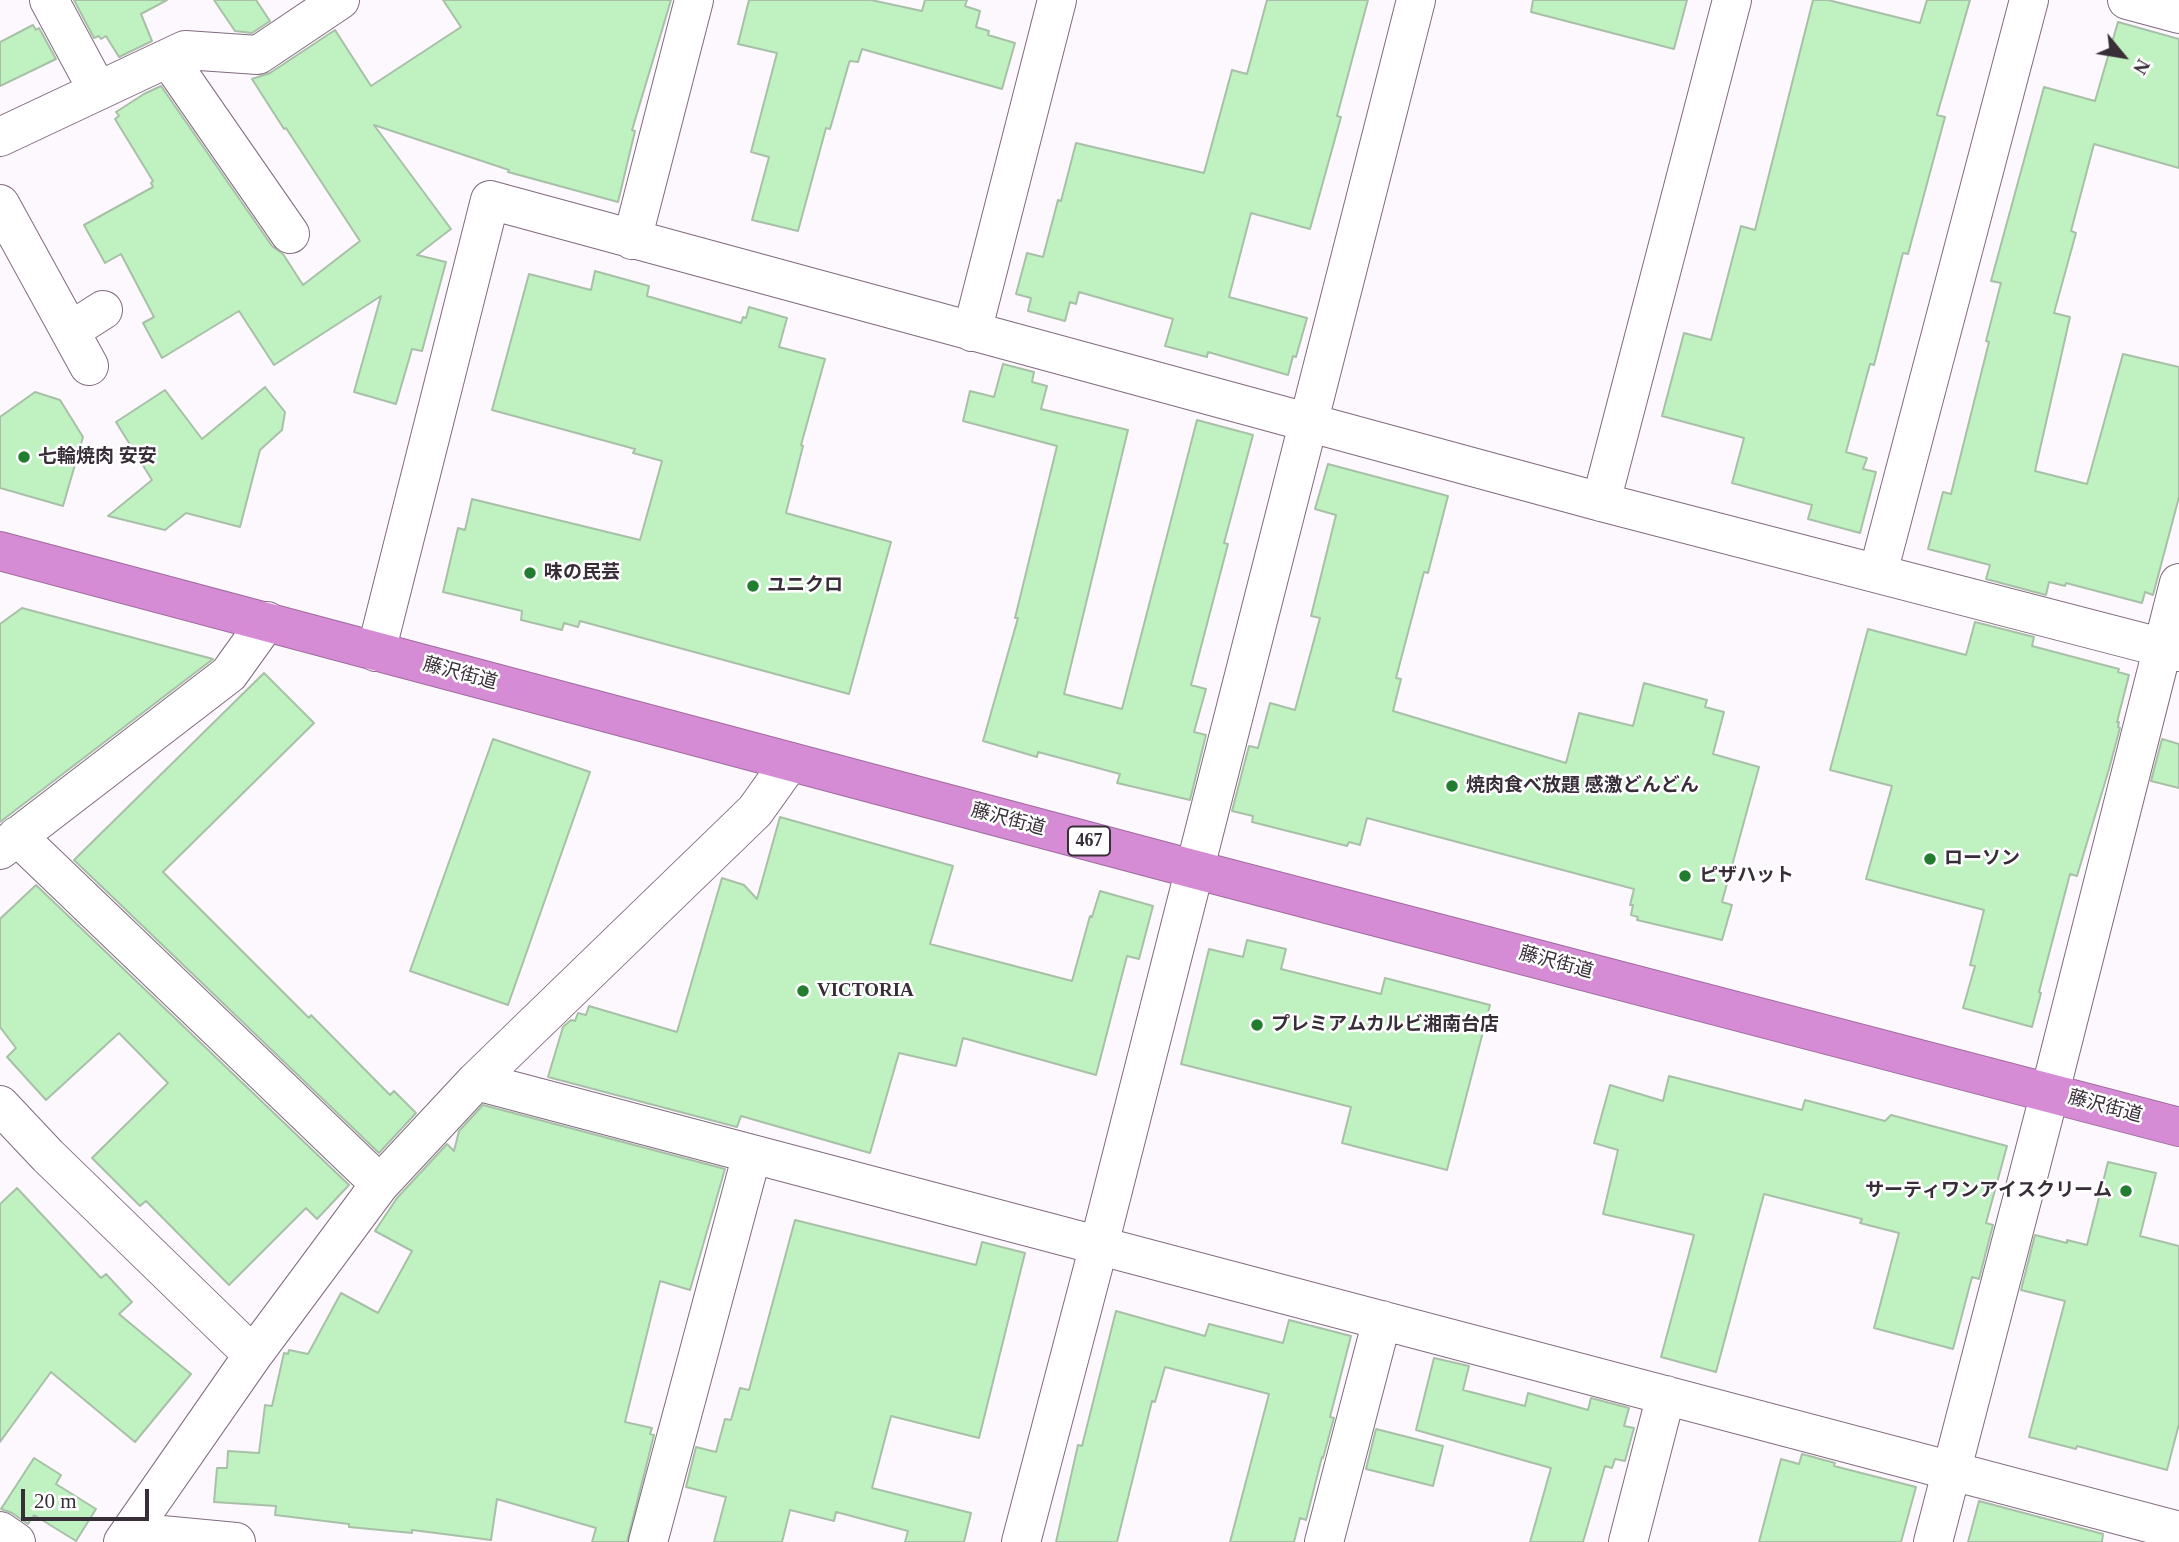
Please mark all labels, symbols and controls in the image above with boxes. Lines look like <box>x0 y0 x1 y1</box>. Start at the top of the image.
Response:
north arrow <box>2088 21 2158 91</box>
text: N <box>2129 56 2154 78</box>
place label: 七輪焼肉 安安 <box>38 446 157 468</box>
marker: 七輪焼肉 安安 <box>16 449 32 465</box>
place label: 味の民芸 <box>544 562 620 584</box>
marker: 味の民芸 <box>522 565 538 581</box>
place label: ユニクロ <box>767 575 843 597</box>
marker: ユニクロ <box>745 578 761 594</box>
street label: 藤沢街道 <box>420 653 500 695</box>
place label: 焼肉食べ放題 感激どんどん <box>1466 775 1699 797</box>
marker: 焼肉食べ放題 感激どんどん <box>1444 778 1460 794</box>
street label: 藤沢街道 <box>968 799 1048 841</box>
road number: 467 <box>1068 826 1110 856</box>
place label: ローソン <box>1944 848 2020 870</box>
marker: ローソン <box>1922 851 1938 867</box>
place label: ピザハット <box>1699 865 1794 887</box>
marker: ピザハット <box>1677 868 1693 884</box>
street label: 藤沢街道 <box>1516 942 1596 984</box>
place label: VICTORIA <box>817 980 914 1002</box>
marker: VICTORIA <box>795 983 811 999</box>
place label: プレミアムカルビ湘南台店 <box>1271 1014 1499 1036</box>
marker: プレミアムカルビ湘南台店 <box>1249 1017 1265 1033</box>
street label: 藤沢街道 <box>2065 1086 2145 1128</box>
place label: サーティワンアイスクリーム <box>1865 1180 2112 1202</box>
marker: サーティワンアイスクリーム <box>2118 1183 2134 1199</box>
scale bar <box>24 1476 152 1520</box>
text: 20 m <box>34 1489 77 1513</box>

